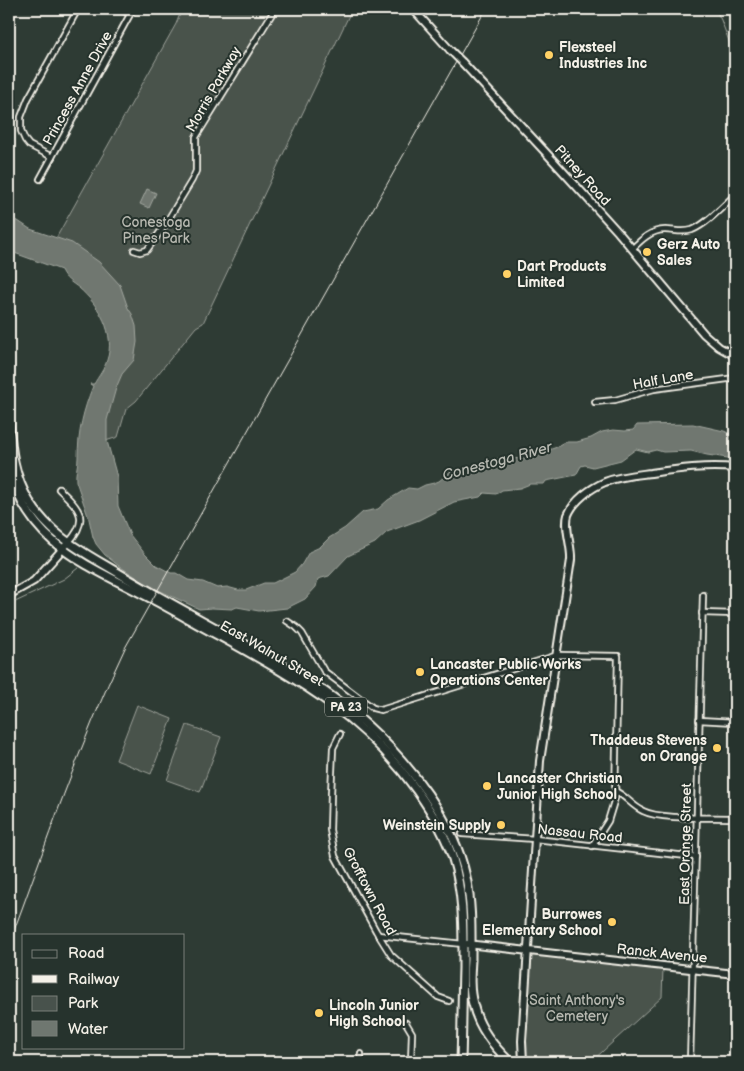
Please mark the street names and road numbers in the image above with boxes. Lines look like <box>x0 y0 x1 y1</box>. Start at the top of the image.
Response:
street label: Princess Anne Drive <box>39 28 116 148</box>
street label: Morris Parkway <box>182 43 245 135</box>
street label: Pitney Road <box>551 142 614 209</box>
street label: Half Lane <box>632 366 695 393</box>
street label: East Walnut Street <box>217 617 327 690</box>
road number: PA 23 <box>325 698 367 716</box>
street label: East Orange Street <box>676 782 695 905</box>
street label: Nassau Road <box>536 821 623 846</box>
street label: Grofftown Road <box>339 844 400 938</box>
street label: Ranck Avenue <box>616 940 708 967</box>

